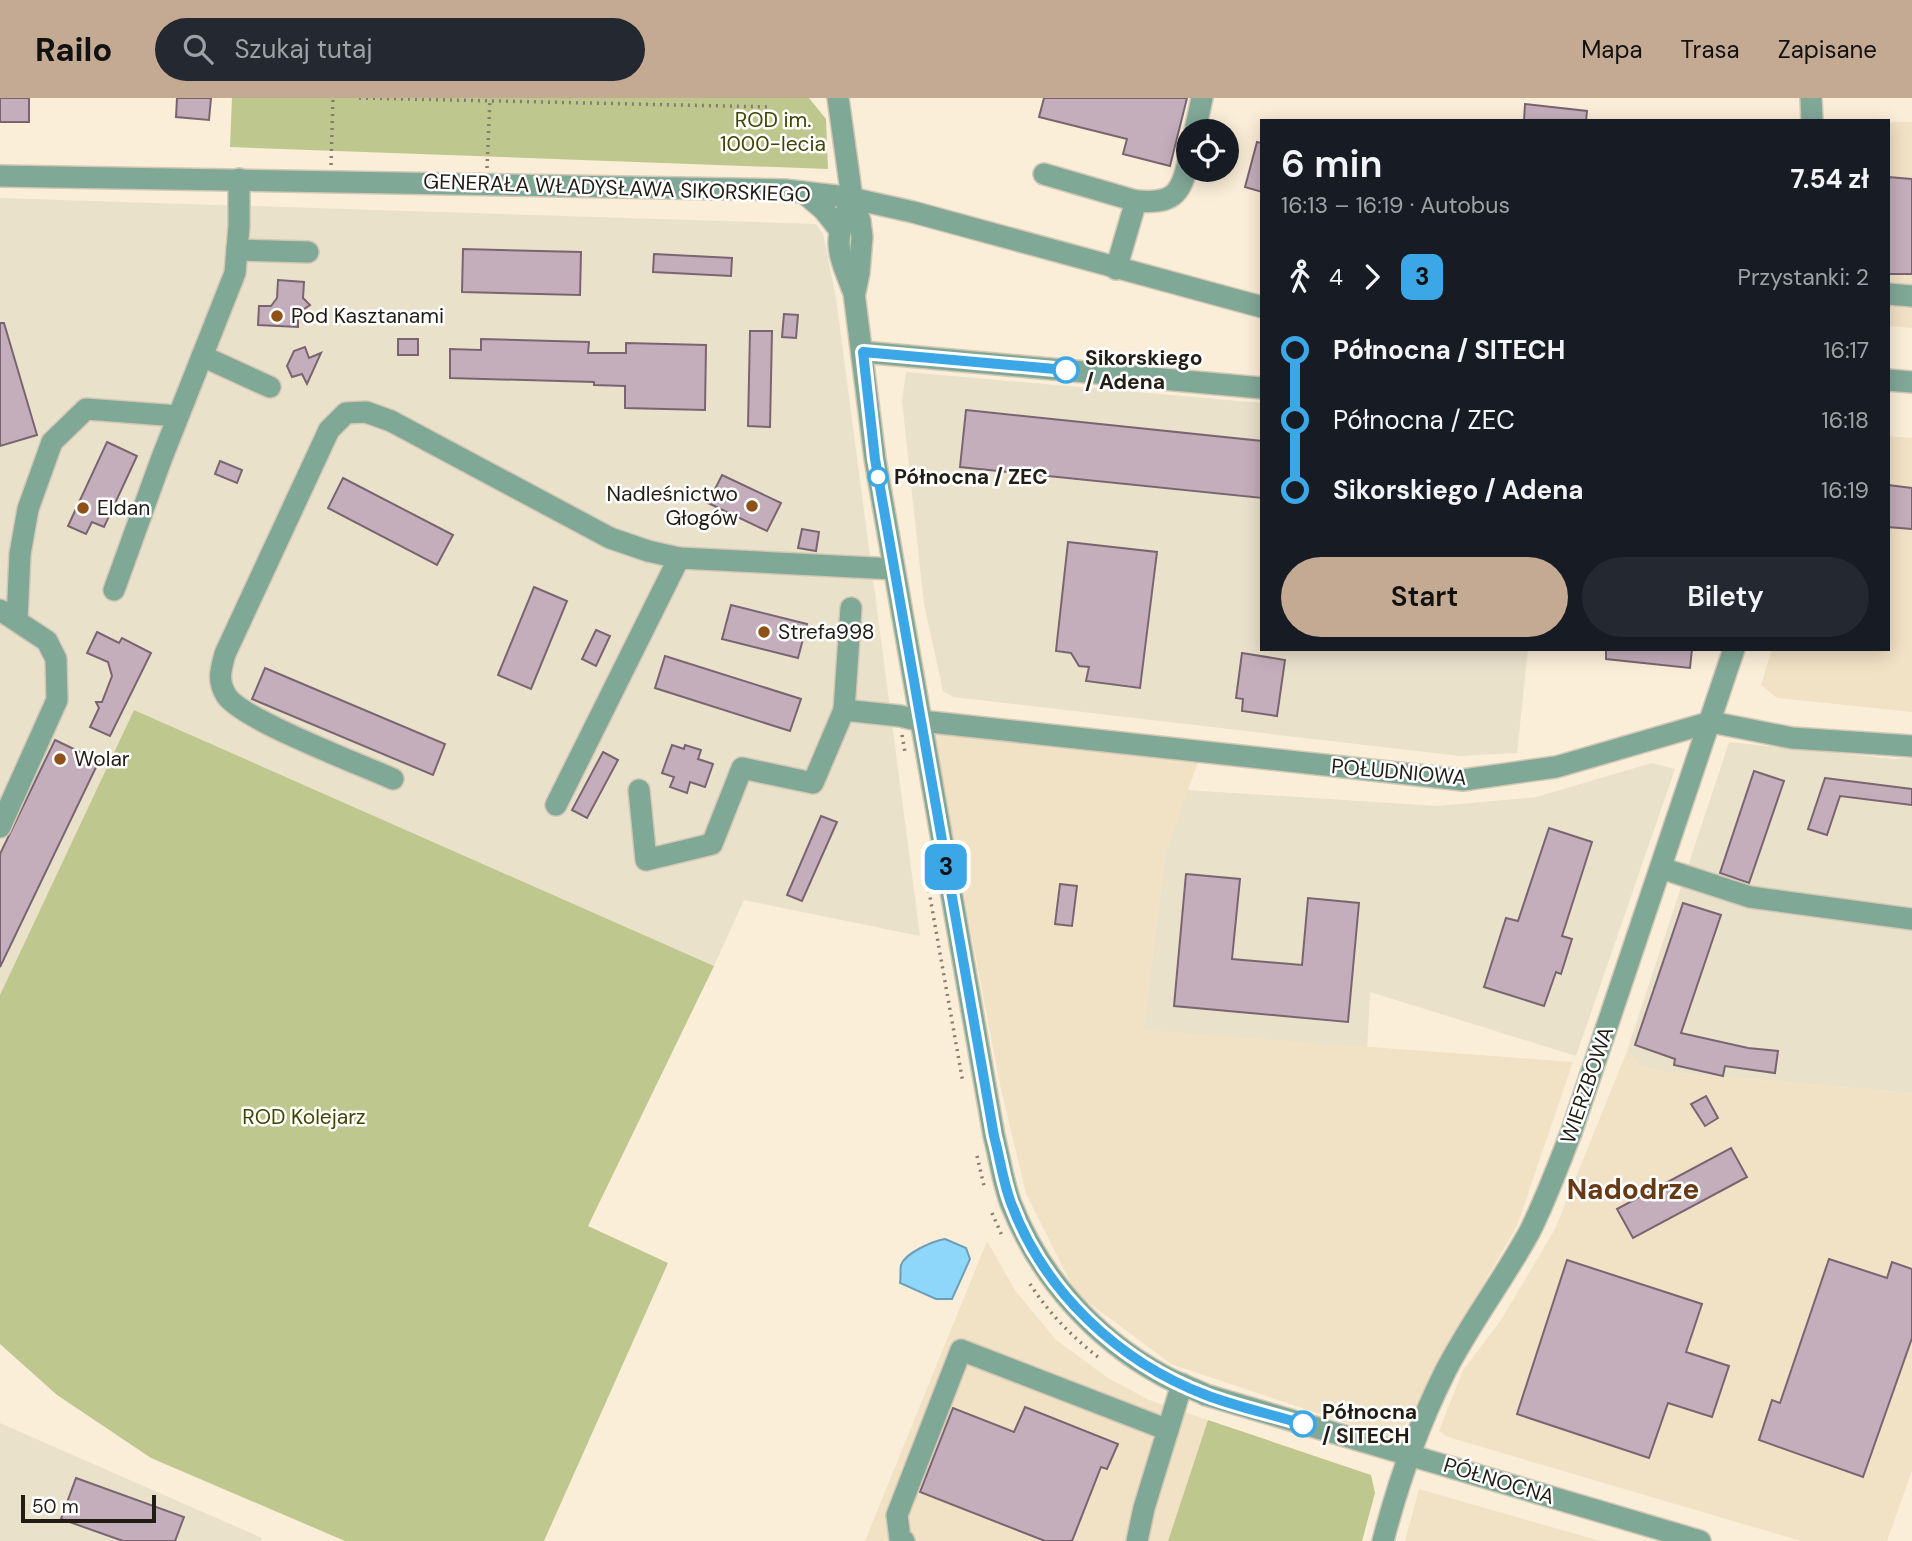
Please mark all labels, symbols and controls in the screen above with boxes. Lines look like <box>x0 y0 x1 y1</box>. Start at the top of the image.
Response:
search box <box>155 18 645 81</box>
text: Railo <box>35 28 113 71</box>
icon: search <box>179 30 217 68</box>
text: Szukaj tutaj <box>235 32 373 66</box>
text: Mapa <box>1581 34 1643 65</box>
text: Trasa <box>1681 34 1740 65</box>
text: Zapisane <box>1778 34 1877 65</box>
park label: ROD im. 1000-lecia <box>720 106 826 158</box>
map controls <box>1176 119 1239 182</box>
button: locate <box>1176 119 1239 182</box>
text: 6 min <box>1281 139 1383 189</box>
text: 7.54 zł <box>1790 162 1869 196</box>
street label: GENERAŁA WŁADYSŁAWA SIKORSKIEGO <box>423 167 811 209</box>
text: 16:13 – 16:19 · Autobus <box>1281 190 1510 220</box>
icon: walk <box>1281 258 1319 296</box>
icon: forward <box>1353 258 1391 296</box>
text: 3 <box>1415 261 1429 292</box>
text: 4 <box>1329 262 1343 292</box>
text: Przystanki: 2 <box>1738 262 1869 292</box>
place label: Pod Kasztanami <box>291 302 444 330</box>
marker: Pod Kasztanami <box>269 308 285 324</box>
text: Północna / SITECH <box>1333 333 1565 367</box>
text: 16:17 <box>1823 335 1869 365</box>
place label: Sikorskiego / Adena <box>1085 344 1202 396</box>
marker: Sikorskiego / Adena <box>1053 357 1079 383</box>
text: Północna / ZEC <box>1333 403 1515 437</box>
text: 16:18 <box>1822 405 1869 435</box>
place label: Północna / ZEC <box>894 463 1048 491</box>
marker: Północna / ZEC <box>868 467 888 487</box>
text: Sikorskiego / Adena <box>1333 473 1584 507</box>
text: 16:19 <box>1821 475 1869 505</box>
place label: Nadleśnictwo Głogów <box>607 480 738 532</box>
place label: Eldan <box>97 494 150 522</box>
marker: Nadleśnictwo Głogów <box>744 498 760 514</box>
marker: Eldan <box>75 500 91 516</box>
button: Start <box>1281 557 1568 637</box>
button: Bilety <box>1582 557 1869 637</box>
place label: Strefa998 <box>778 618 875 646</box>
marker: Strefa998 <box>756 624 772 640</box>
place label: Wolar <box>74 745 130 773</box>
marker: Wolar <box>52 751 68 767</box>
street label: POŁUDNIOWA <box>1330 752 1468 792</box>
line badge: 3 <box>923 844 969 890</box>
text: 3 <box>939 851 953 882</box>
street label: WIERZBOWA <box>1554 1023 1620 1147</box>
park label: ROD Kolejarz <box>242 1103 366 1131</box>
district label: Nadodrze <box>1567 1171 1699 1208</box>
place label: Północna / SITECH <box>1322 1398 1417 1450</box>
marker: Północna / SITECH <box>1290 1411 1316 1437</box>
street label: PÓŁNOCNA <box>1440 1451 1558 1511</box>
scale bar <box>21 1492 156 1524</box>
text: 50 m <box>32 1494 79 1519</box>

